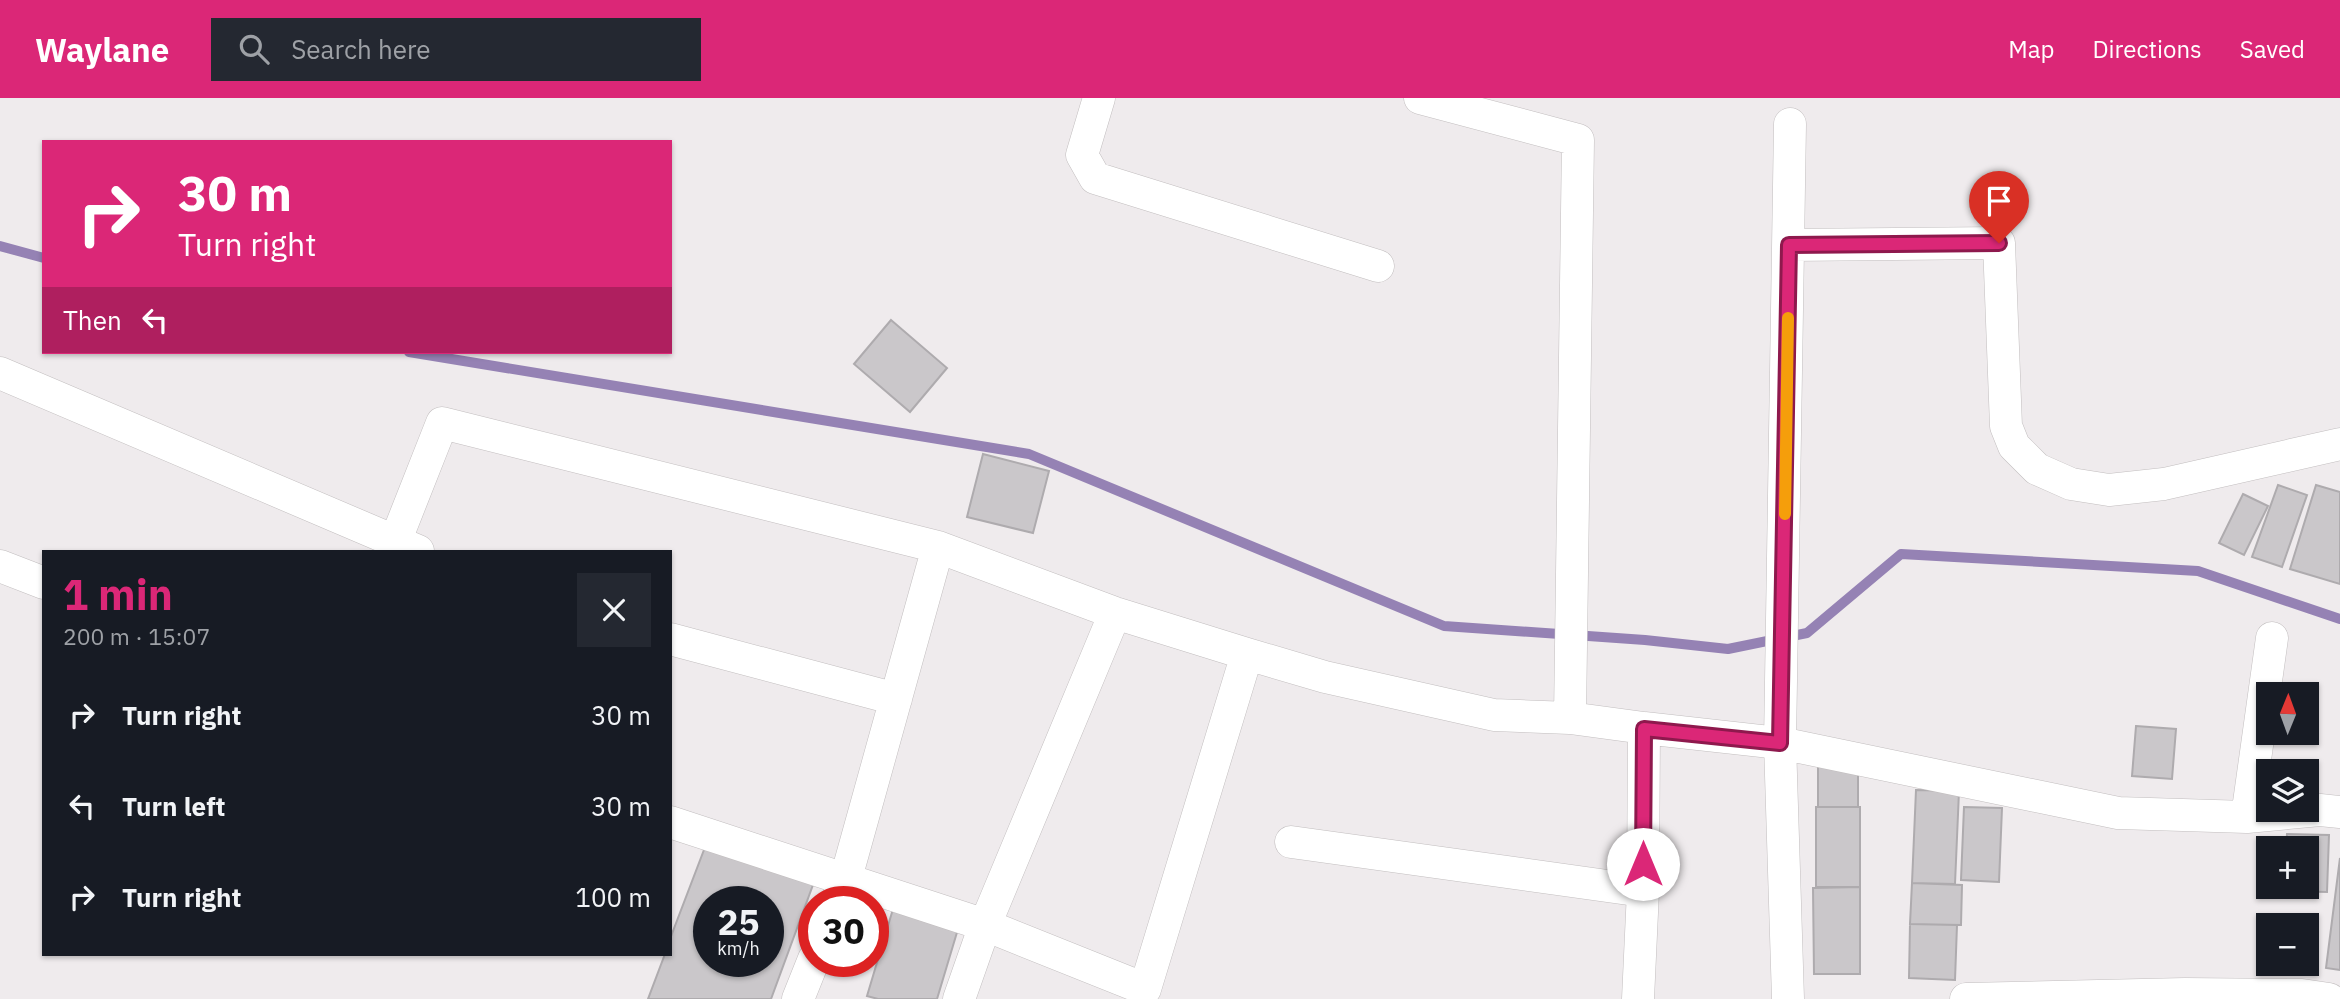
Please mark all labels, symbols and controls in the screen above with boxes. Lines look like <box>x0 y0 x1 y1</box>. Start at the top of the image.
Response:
search box <box>211 18 701 81</box>
text: Waylane <box>35 28 169 71</box>
icon: search <box>235 30 273 68</box>
text: Search here <box>291 32 431 66</box>
text: Map <box>2008 33 2054 65</box>
text: Directions <box>2092 33 2202 65</box>
text: Saved <box>2240 33 2305 65</box>
text: 30 m <box>178 161 292 224</box>
icon: right <box>63 168 154 259</box>
pin <box>1969 171 2029 243</box>
icon: arrive <box>1980 182 2018 220</box>
text: Turn right <box>178 223 316 265</box>
icon: left <box>136 301 174 339</box>
text: Then <box>63 303 122 337</box>
text: 1 min <box>63 567 173 622</box>
button: close <box>577 573 651 647</box>
text: 200 m · 15:07 <box>63 621 210 651</box>
north arrow <box>2256 682 2319 746</box>
map controls <box>2256 682 2319 976</box>
icon: right <box>63 696 101 734</box>
text: Turn right <box>122 698 241 732</box>
text: 30 m <box>591 698 651 732</box>
button: layers <box>2256 759 2319 822</box>
icon: left <box>63 787 101 825</box>
text: Turn left <box>122 789 225 823</box>
text: 30 m <box>591 789 651 823</box>
position arrow <box>1606 827 1680 901</box>
button: + <box>2256 836 2319 899</box>
icon: right <box>63 878 101 916</box>
text: Turn right <box>122 880 241 914</box>
text: 100 m <box>575 880 651 914</box>
speed limit sign: 30 <box>798 886 889 977</box>
text: 25 <box>717 899 760 945</box>
button: − <box>2256 913 2319 976</box>
text: km/h <box>717 937 760 960</box>

